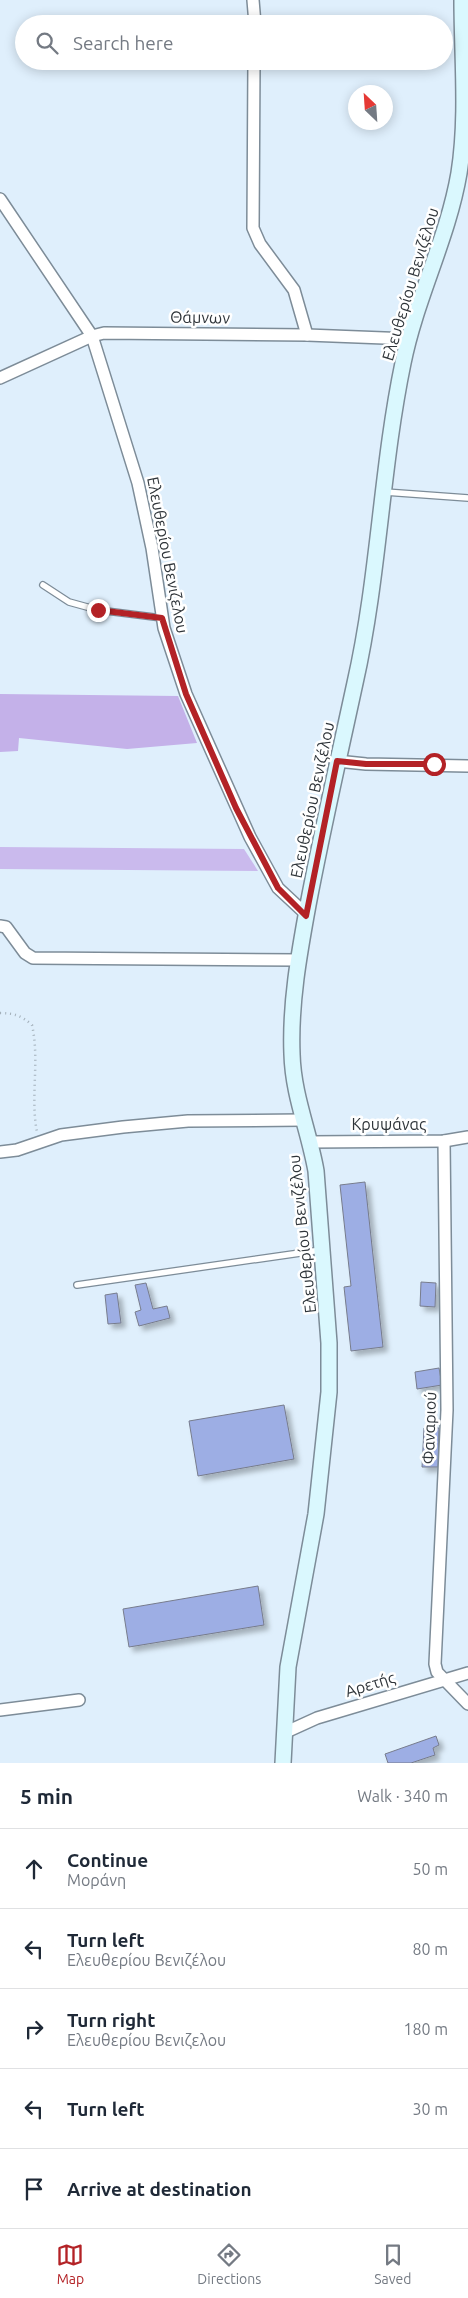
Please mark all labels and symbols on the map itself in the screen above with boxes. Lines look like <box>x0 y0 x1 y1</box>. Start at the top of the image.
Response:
north arrow <box>348 85 393 130</box>
street label: Ελευθερίου Βενιζέλου <box>378 205 443 363</box>
street label: Θάμνων <box>170 307 230 327</box>
street label: Ελευθερίου Βενιζελου <box>143 475 192 635</box>
route end <box>87 599 110 622</box>
street label: Ελευθερίου Βενιζέλου <box>287 720 338 880</box>
route start <box>423 753 446 776</box>
street label: Κρυψάνας <box>352 1115 426 1134</box>
street label: Ελευθερίου Βενιζέλου <box>285 1154 320 1314</box>
street label: Φαναριού <box>419 1391 439 1465</box>
street label: Αρετής <box>343 1668 397 1701</box>

